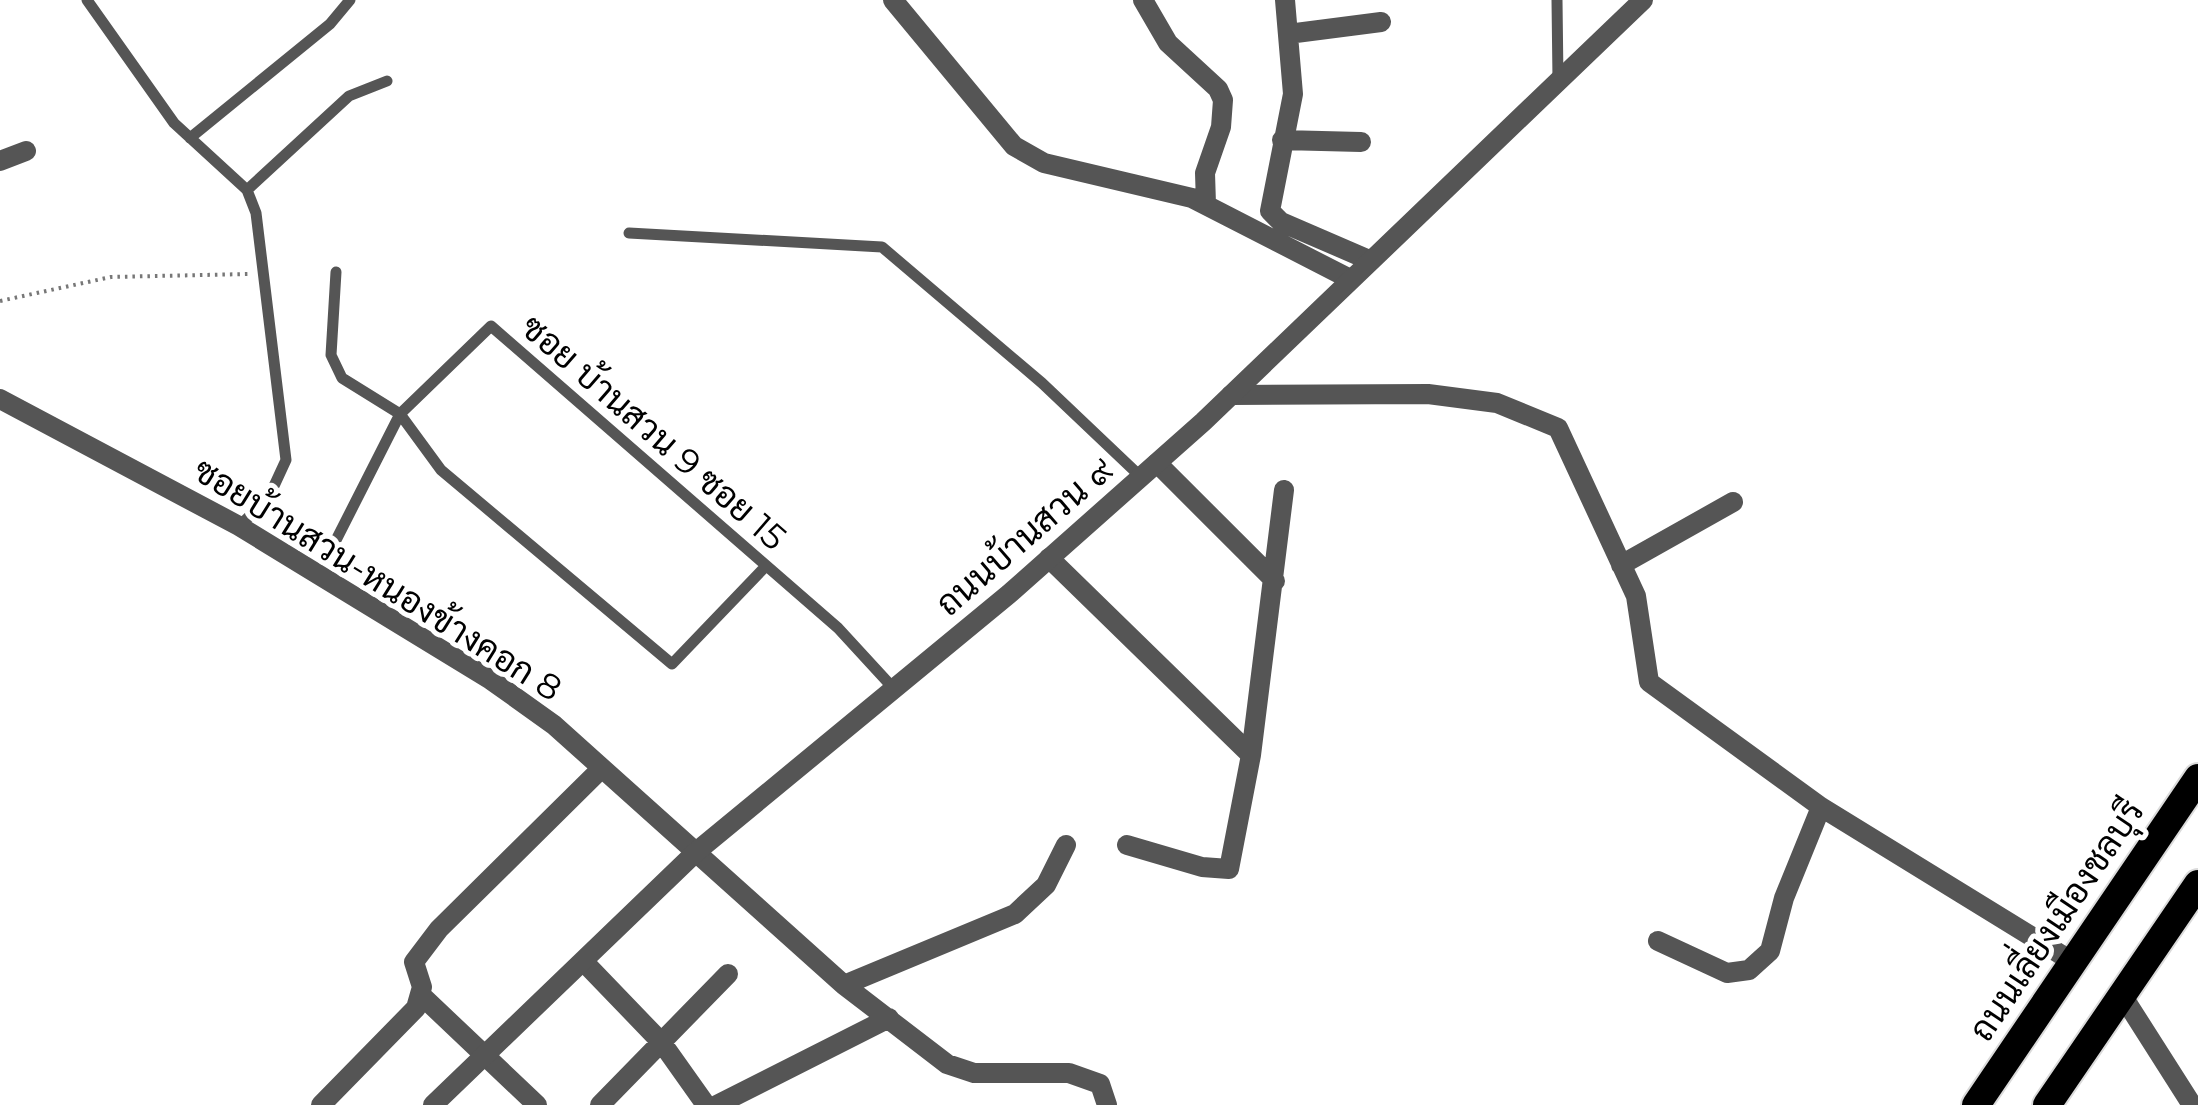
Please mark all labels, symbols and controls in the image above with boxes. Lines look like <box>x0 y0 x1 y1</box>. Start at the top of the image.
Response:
street label: ซอย บ้านสวน 9 ซอย 15 <box>513 304 796 559</box>
street label: ซอยบ้านสวน-หนองข้างคอก 8 <box>186 447 570 710</box>
street label: ถนนบ้านสวน ๙ <box>926 447 1121 625</box>
street label: ถนนเลี่ยงเมืองชลบุรี <box>1952 786 2155 1051</box>

